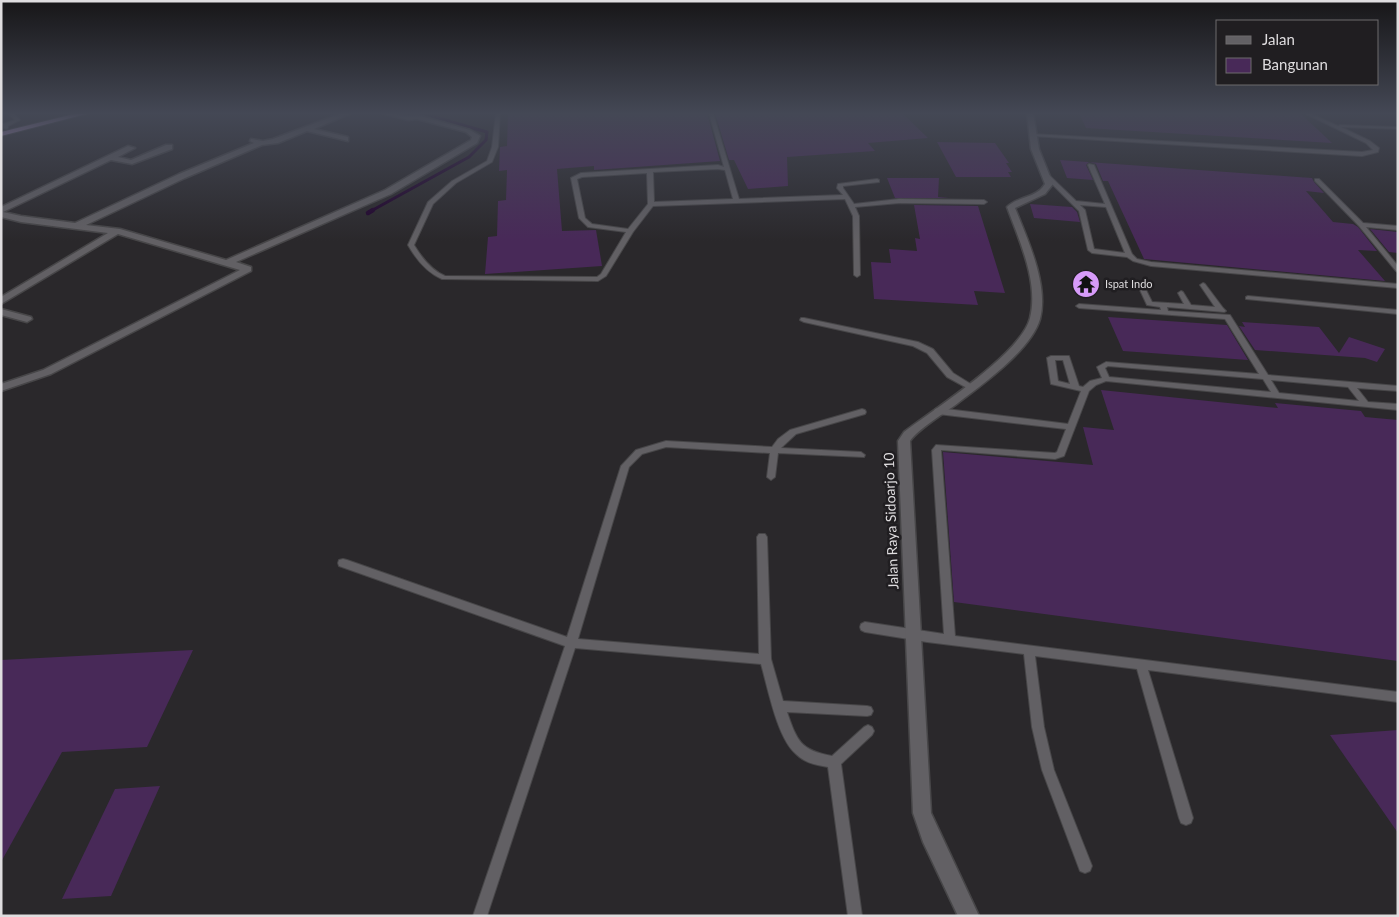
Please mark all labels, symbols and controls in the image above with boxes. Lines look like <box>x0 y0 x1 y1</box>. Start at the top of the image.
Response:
legend <box>1216 20 1379 85</box>
text: Jalan <box>1262 30 1295 48</box>
text: Bangunan <box>1262 55 1328 73</box>
temple icon: Ispat Indo <box>1071 269 1101 299</box>
place label: Ispat Indo <box>1105 277 1153 290</box>
street label: Jalan Raya Sidoarjo 10 <box>880 452 901 590</box>

